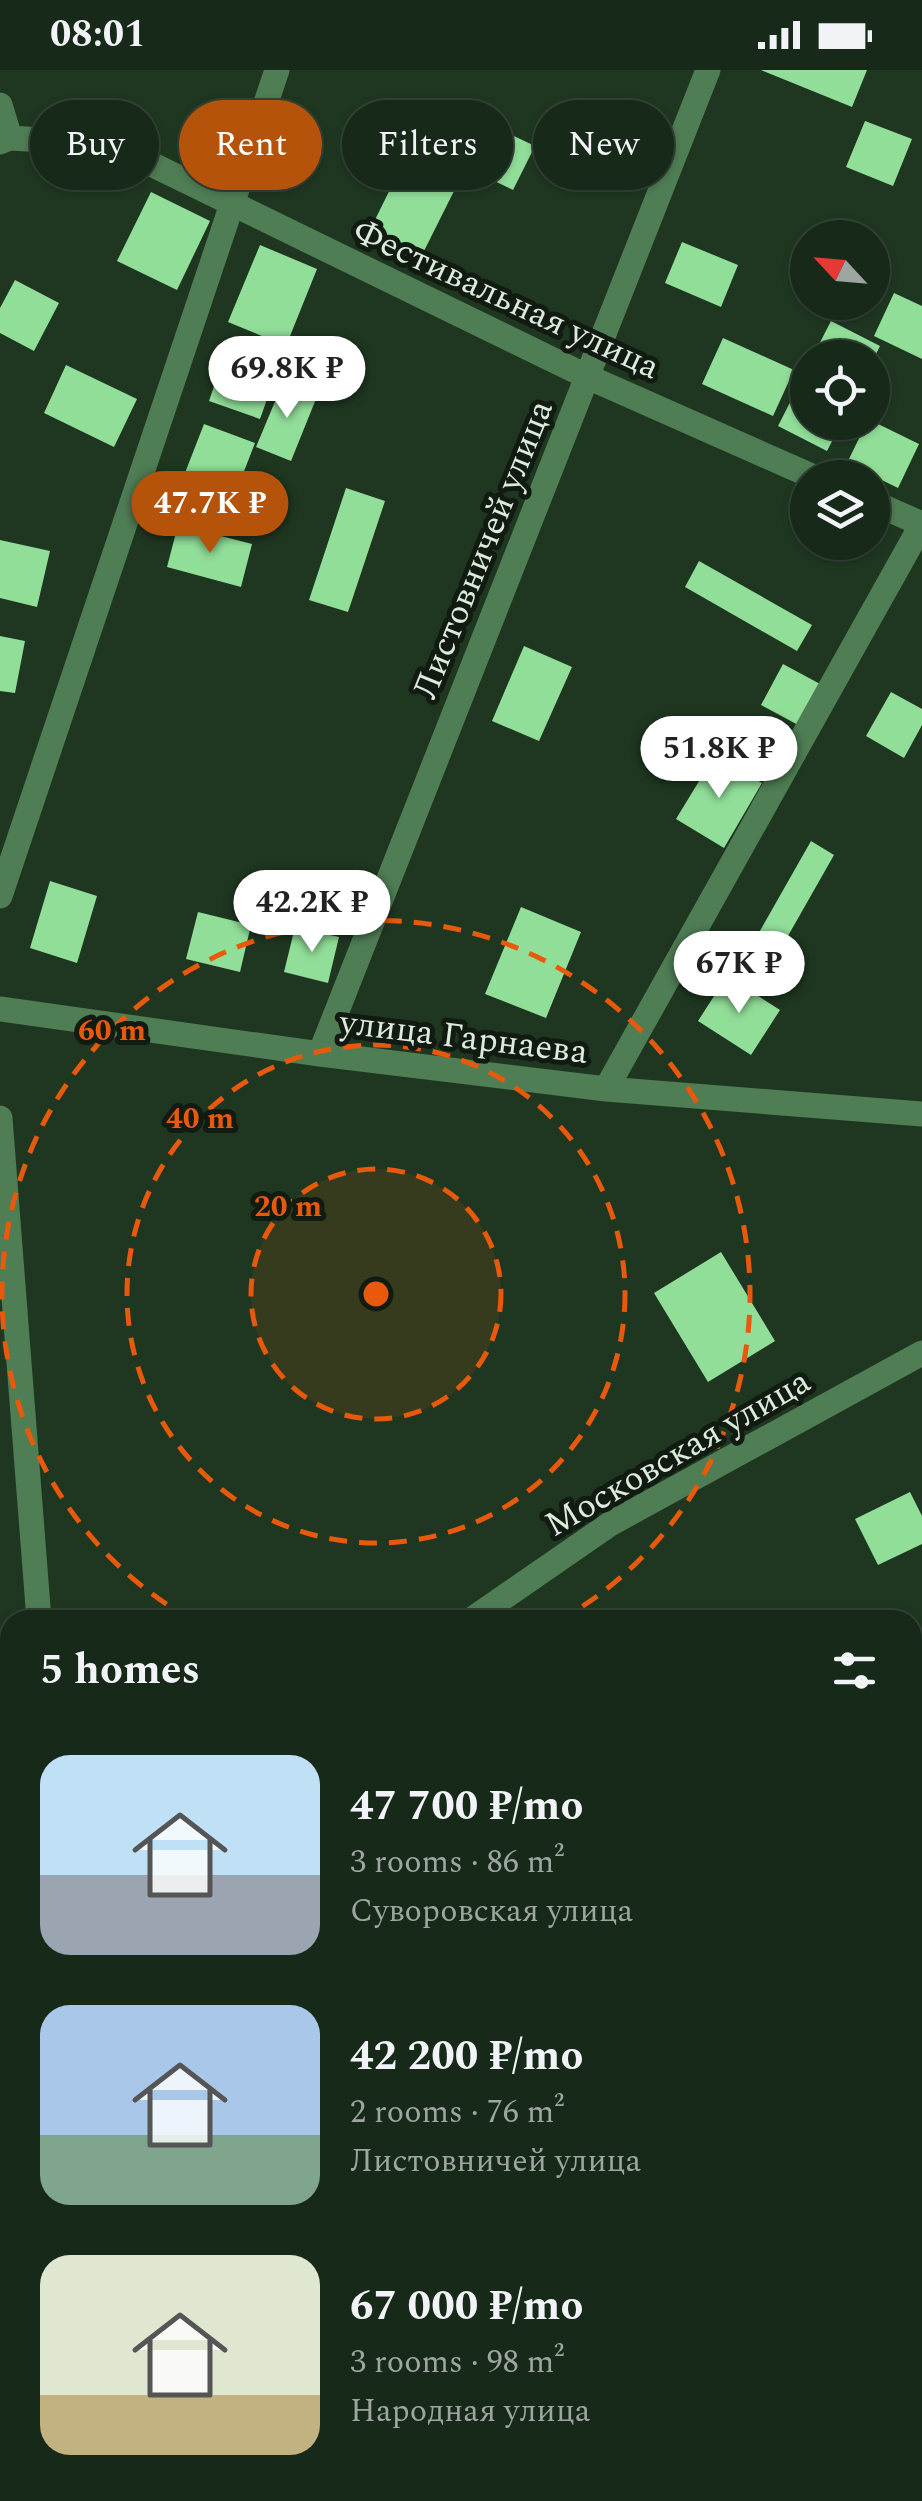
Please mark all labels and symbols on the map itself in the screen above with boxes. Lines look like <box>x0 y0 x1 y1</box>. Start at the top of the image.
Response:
street label: Фестивальная улица <box>344 205 668 394</box>
north arrow <box>790 220 890 320</box>
pin: 69.8K ₽ <box>195 336 379 421</box>
street label: Листовничей улица <box>399 392 568 707</box>
pin: 47.7K ₽ <box>118 471 302 556</box>
pin: 51.8K ₽ <box>627 716 811 801</box>
pin: 42.2K ₽ <box>220 870 404 955</box>
pin: 67K ₽ <box>669 931 809 1016</box>
street label: улица Гарнаева <box>336 996 591 1079</box>
text: 60 m <box>78 1008 146 1054</box>
text: 40 m <box>166 1096 234 1142</box>
text: 20 m <box>254 1184 322 1230</box>
centre of rings <box>358 1276 394 1312</box>
street label: Московская улица <box>535 1356 821 1551</box>

